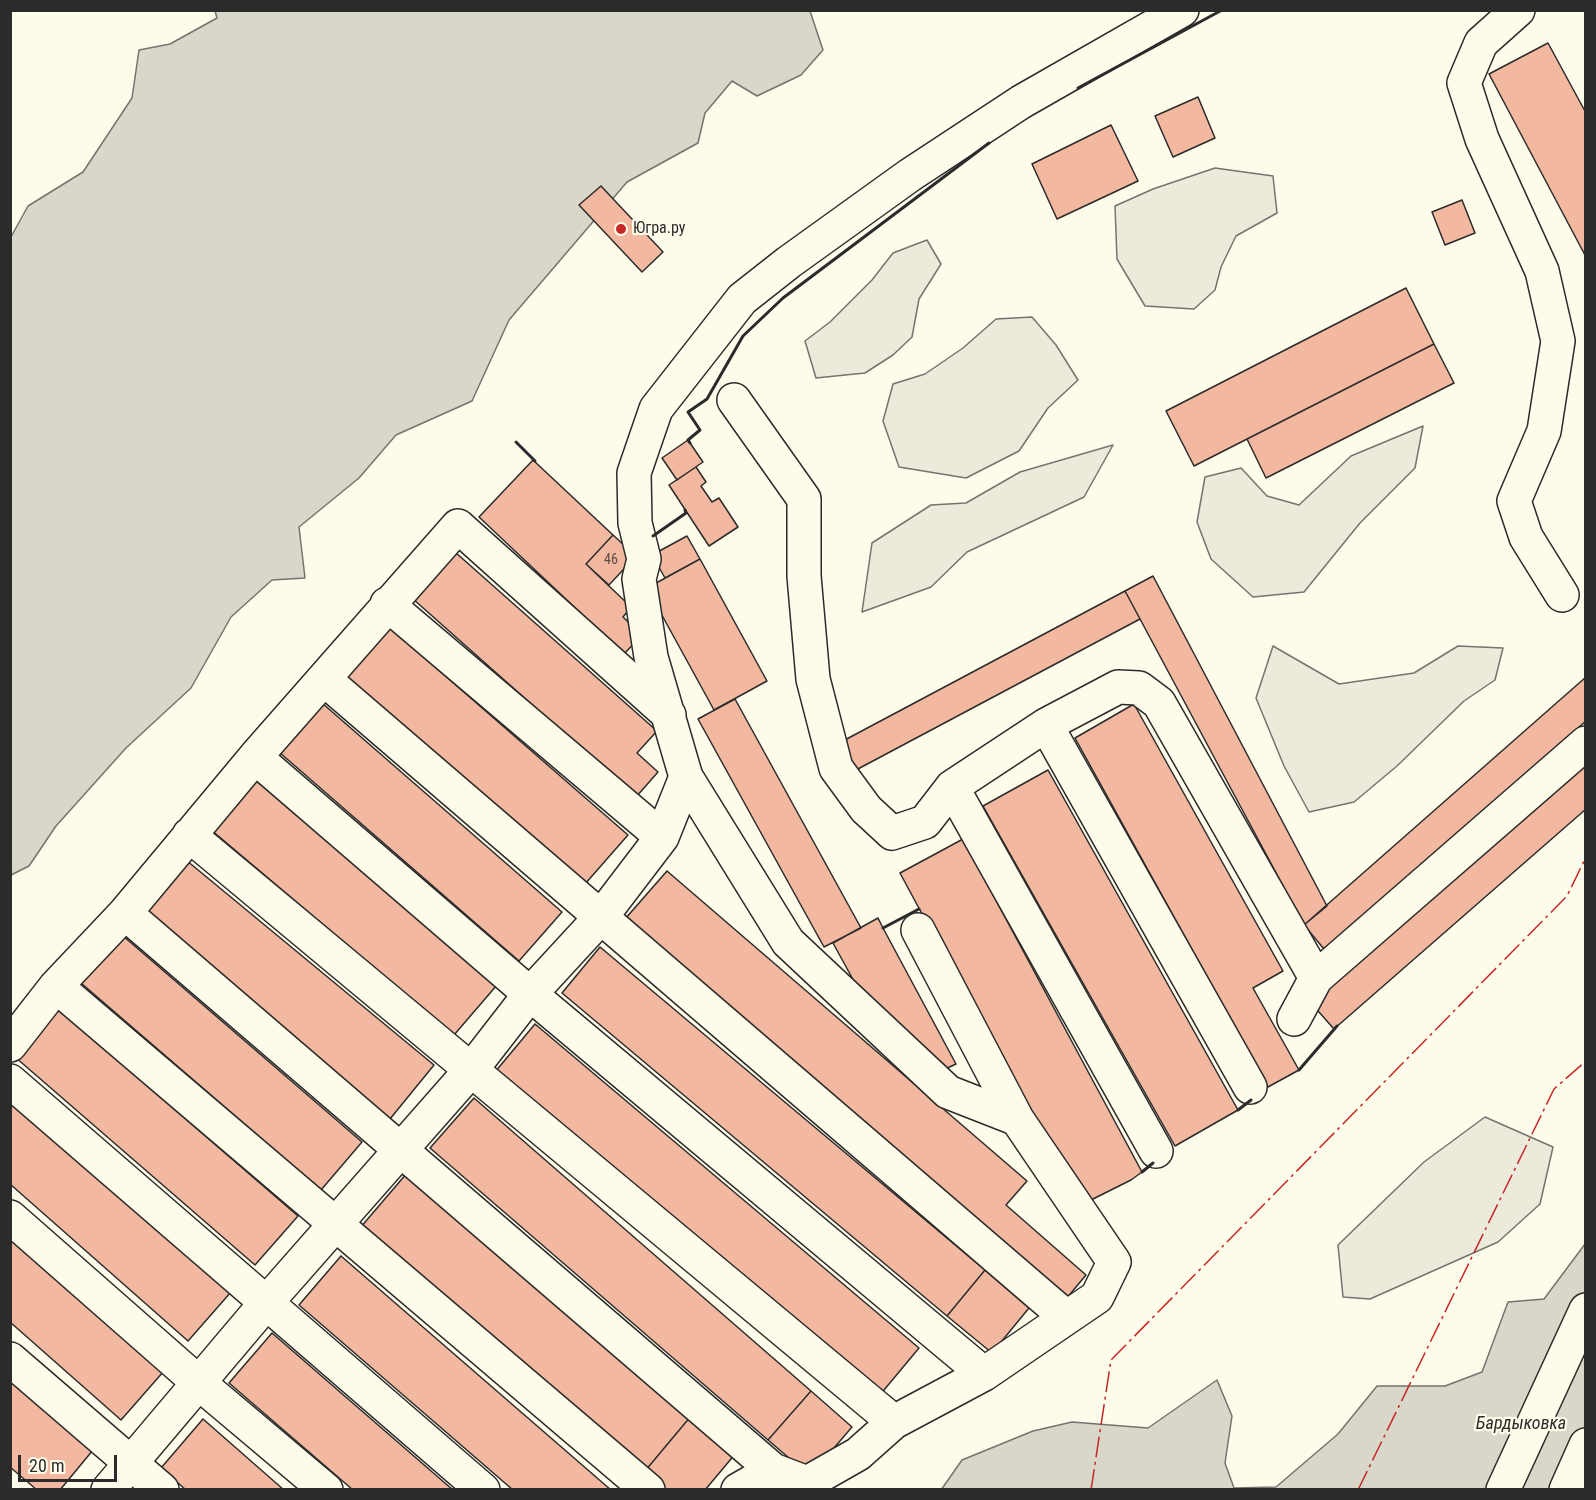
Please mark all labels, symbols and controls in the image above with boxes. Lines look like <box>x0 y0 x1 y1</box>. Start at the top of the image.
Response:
place label: Югра.ру <box>633 219 685 239</box>
marker: Югра.ру <box>614 222 628 236</box>
house number: 46 <box>604 552 618 568</box>
water label: Бардыковка <box>1476 1413 1566 1435</box>
scale bar <box>21 1443 120 1481</box>
text: 20 m <box>29 1455 64 1476</box>

